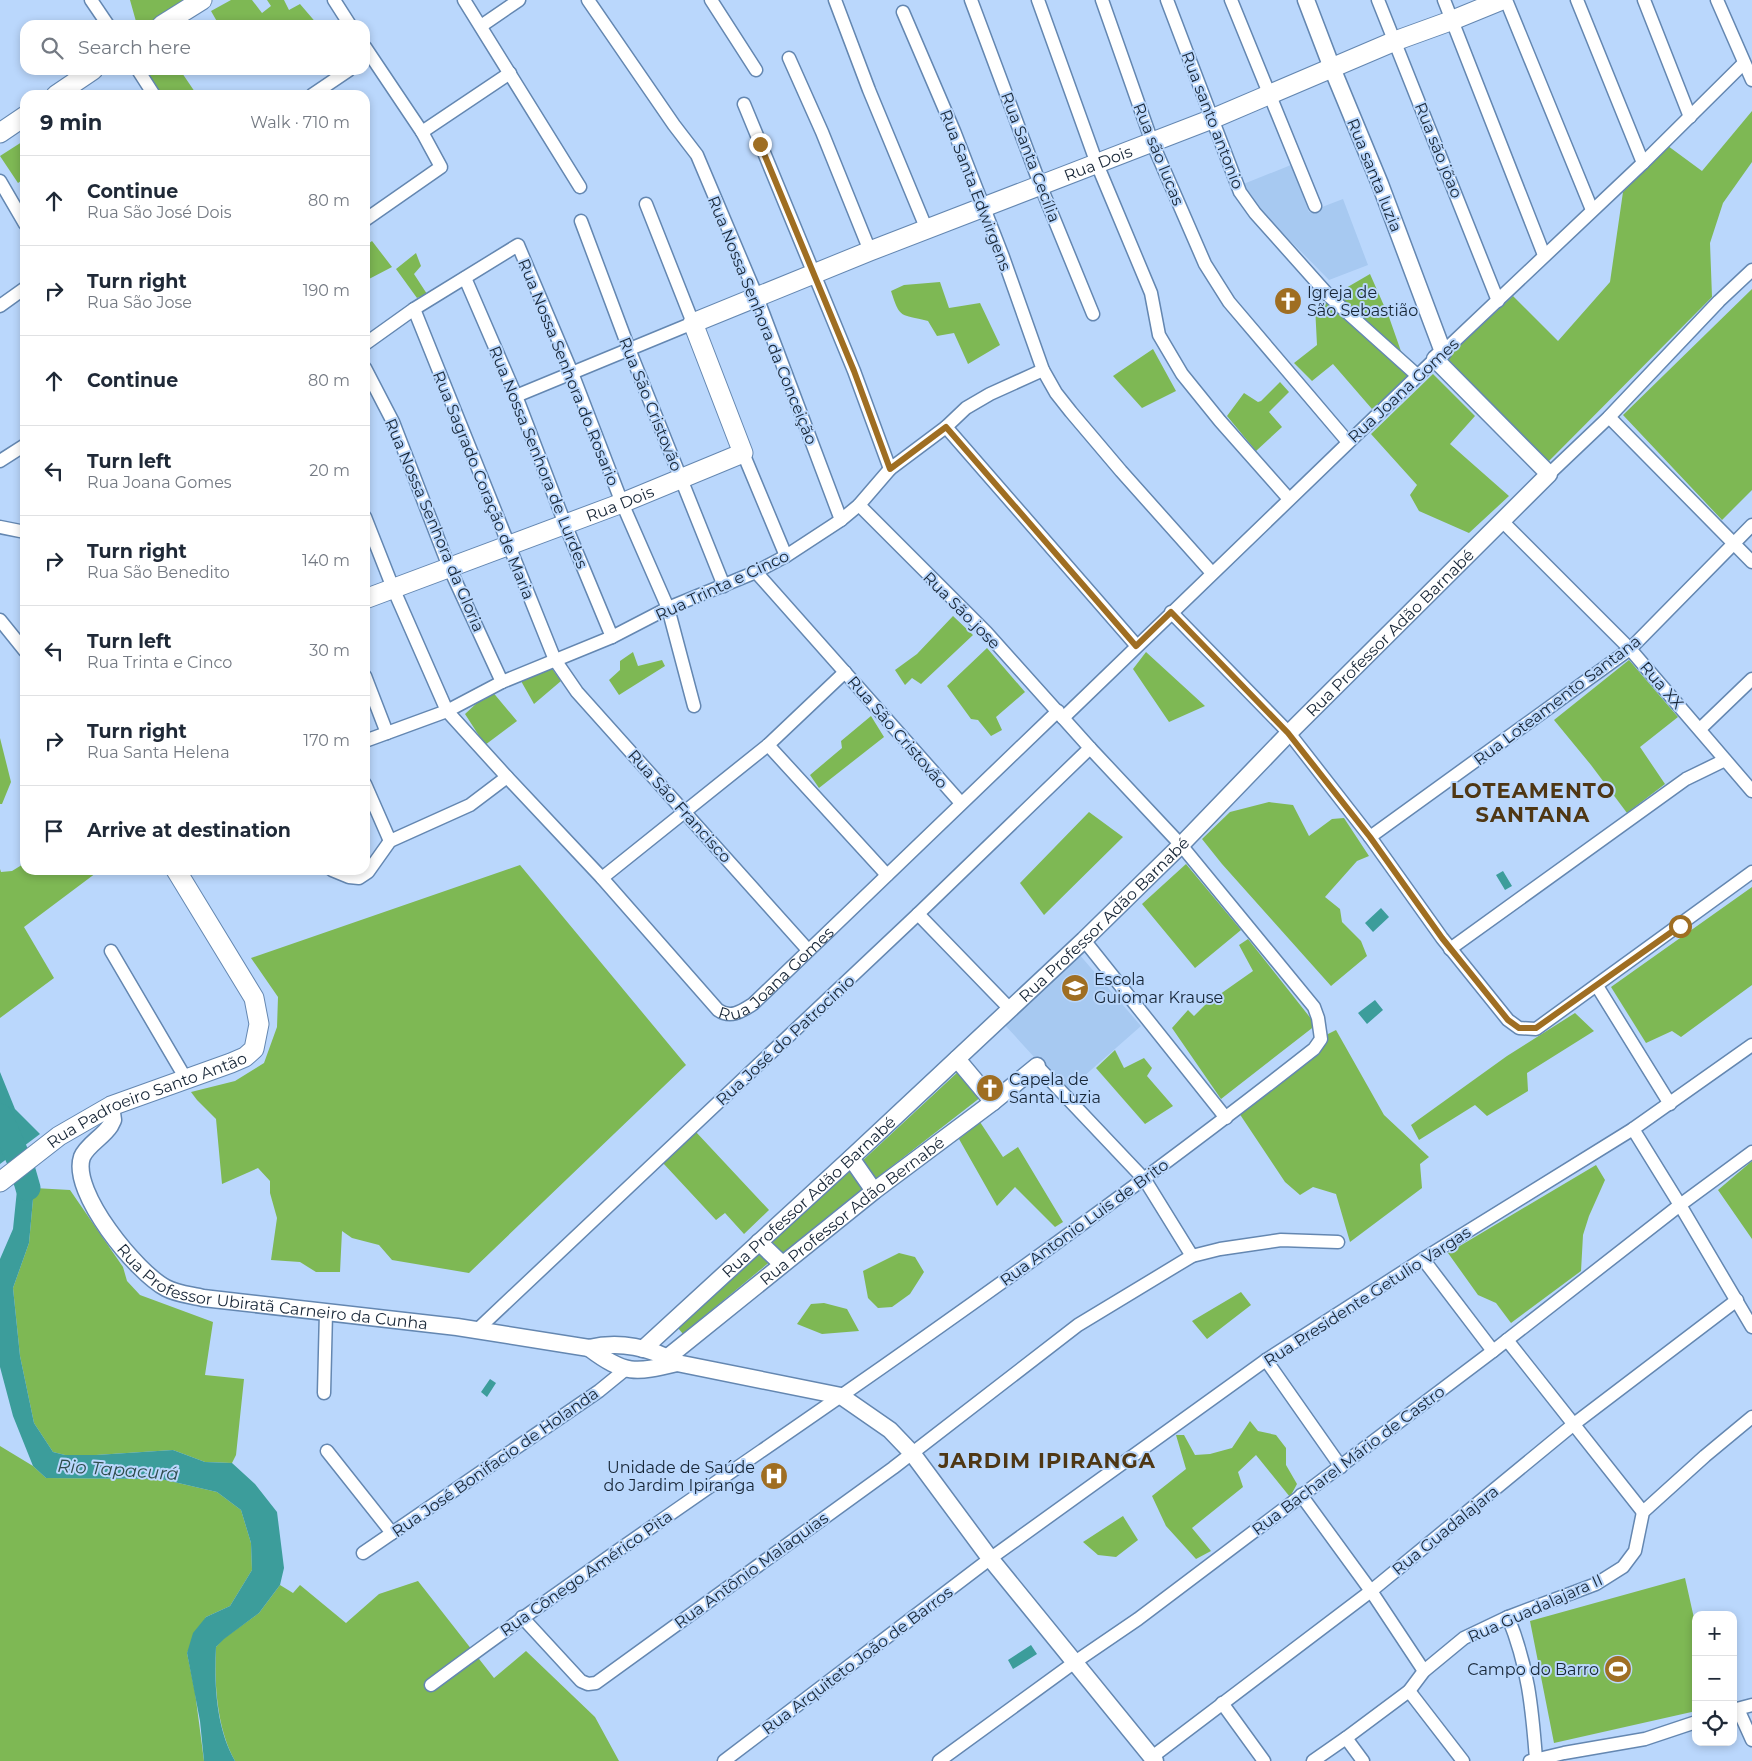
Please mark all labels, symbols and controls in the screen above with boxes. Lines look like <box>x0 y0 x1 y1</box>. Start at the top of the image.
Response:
search box <box>20 20 370 75</box>
icon: search <box>38 34 66 62</box>
text: Search here <box>78 36 191 59</box>
street label: Rua santo antonio <box>1177 49 1248 192</box>
street label: Rua Santa Cecília <box>997 89 1064 225</box>
street label: Rua são lucas <box>1129 100 1188 208</box>
street label: Rua são jõao <box>1411 100 1466 201</box>
street label: Rua Santa Edwirgens <box>936 107 1015 274</box>
text: 9 min <box>40 110 102 135</box>
text: Walk · 710 m <box>250 113 350 132</box>
street label: Rua santa luzia <box>1343 116 1406 235</box>
route end <box>749 133 772 156</box>
street label: Rua Dois <box>1061 142 1135 185</box>
text: Continue <box>87 180 178 203</box>
icon: ahead <box>40 187 68 215</box>
text: 80 m <box>308 191 350 210</box>
street label: Rua Nossa Senhora da Conceição <box>704 193 821 447</box>
text: Rua São José Dois <box>87 203 232 222</box>
street label: Rua Nossa Senhora do Rosario <box>514 256 623 489</box>
text: Turn right <box>87 270 187 293</box>
icon: right <box>40 277 68 305</box>
text: 190 m <box>303 281 350 300</box>
place label: Igreja de São Sebastião <box>1307 283 1418 320</box>
church icon: Igreja de São Sebastião <box>1273 286 1303 316</box>
text: Rua São Jose <box>87 293 192 312</box>
street label: Rua São Cristovão <box>615 334 686 474</box>
street label: Rua Joana Gomes <box>1344 334 1463 447</box>
street label: Rua Nossa Senhora de Lurdes <box>485 343 592 571</box>
icon: ahead <box>40 367 68 395</box>
street label: Rua Sagrado Coração de Maria <box>429 368 538 602</box>
text: Continue <box>87 369 178 392</box>
text: 80 m <box>308 371 350 390</box>
street label: Rua Nossa Senhora da Gloria <box>381 416 488 635</box>
text: Turn left <box>87 450 172 473</box>
icon: left <box>40 457 68 485</box>
text: 20 m <box>309 461 350 480</box>
text: Rua Joana Gomes <box>87 473 232 492</box>
street label: Rua Dois <box>583 482 657 526</box>
text: Turn right <box>87 540 187 563</box>
street label: Rua Professor Adão Barnabé <box>1302 545 1478 721</box>
street label: Rua Trinta e Cinco <box>652 546 792 625</box>
icon: right <box>40 547 68 575</box>
text: 140 m <box>302 551 350 570</box>
text: Rua São Benedito <box>87 563 230 582</box>
street label: Rua São jose <box>919 568 1004 653</box>
text: Turn left <box>87 630 172 653</box>
street label: Rua Loteamento Santana <box>1470 631 1645 769</box>
icon: left <box>40 637 68 665</box>
text: 30 m <box>309 641 350 660</box>
text: Rua Trinta e Cinco <box>87 653 232 672</box>
street label: Rua XX <box>1636 658 1688 713</box>
street label: Rua São Cristovão <box>844 672 952 793</box>
text: Turn right <box>87 720 187 743</box>
icon: right <box>40 727 68 755</box>
text: 170 m <box>303 731 350 750</box>
text: Rua Santa Helena <box>87 743 230 762</box>
street label: Rua São Francisco <box>624 746 735 867</box>
district label: LOTEAMENTO SANTANA <box>1451 778 1615 827</box>
icon: arrive <box>40 817 68 845</box>
text: Arrive at destination <box>87 819 291 842</box>
street label: Rua Professor Adão Barnabé <box>1015 833 1193 1006</box>
route start <box>1669 915 1692 938</box>
street label: Rua Joana Gomes <box>716 923 838 1024</box>
place label: Escola Guiomar Krause <box>1094 970 1223 1007</box>
street label: Rua José do Patrocinio <box>712 971 859 1110</box>
school or university icon: Escola Guiomar Krause <box>1060 973 1090 1003</box>
street label: Rua Padroeiro Santo Antão <box>43 1048 250 1152</box>
place label: Capela de Santa Luzia <box>1009 1070 1101 1107</box>
church icon: Capela de Santa Luzia <box>975 1073 1005 1103</box>
street label: Rua Professor Adão Barnabé <box>718 1112 900 1282</box>
street label: Rua Professor Adão Bernabé <box>756 1133 948 1289</box>
street label: Rua Antonio Luis de Brito <box>996 1155 1172 1290</box>
street label: Rua Presidente Getulio Vargas <box>1260 1222 1474 1370</box>
street label: Rua Professor Ubiratã Carneiro da Cunha <box>113 1240 429 1334</box>
street label: Rua Bacharel Mário de Castro <box>1248 1382 1448 1539</box>
street label: Rua José Bonifacio de Holanda <box>388 1384 602 1541</box>
district label: JARDIM IPIRANGA <box>937 1448 1156 1473</box>
water label: Rio Tapacurá <box>57 1455 179 1485</box>
place label: Unidade de Saúde do Jardim Ipiranga <box>604 1458 755 1495</box>
hospital icon: Unidade de Saúde do Jardim Ipiranga <box>759 1461 789 1491</box>
street label: Rua Guadalajara <box>1388 1482 1502 1579</box>
street label: Rua Cônego Américo Pita <box>497 1507 676 1640</box>
street label: Rua Antônio Malaquias <box>671 1508 832 1633</box>
street label: Rua Guadalajara II <box>1465 1570 1605 1647</box>
street label: Rua Arquiteto João de Barros <box>758 1582 957 1738</box>
map controls <box>1692 1611 1737 1746</box>
button: + <box>1692 1611 1737 1656</box>
sports icon: Campo do Barro <box>1603 1654 1633 1684</box>
button: − <box>1692 1656 1737 1701</box>
place label: Campo do Barro <box>1467 1660 1599 1679</box>
button: locate <box>1692 1701 1737 1746</box>

